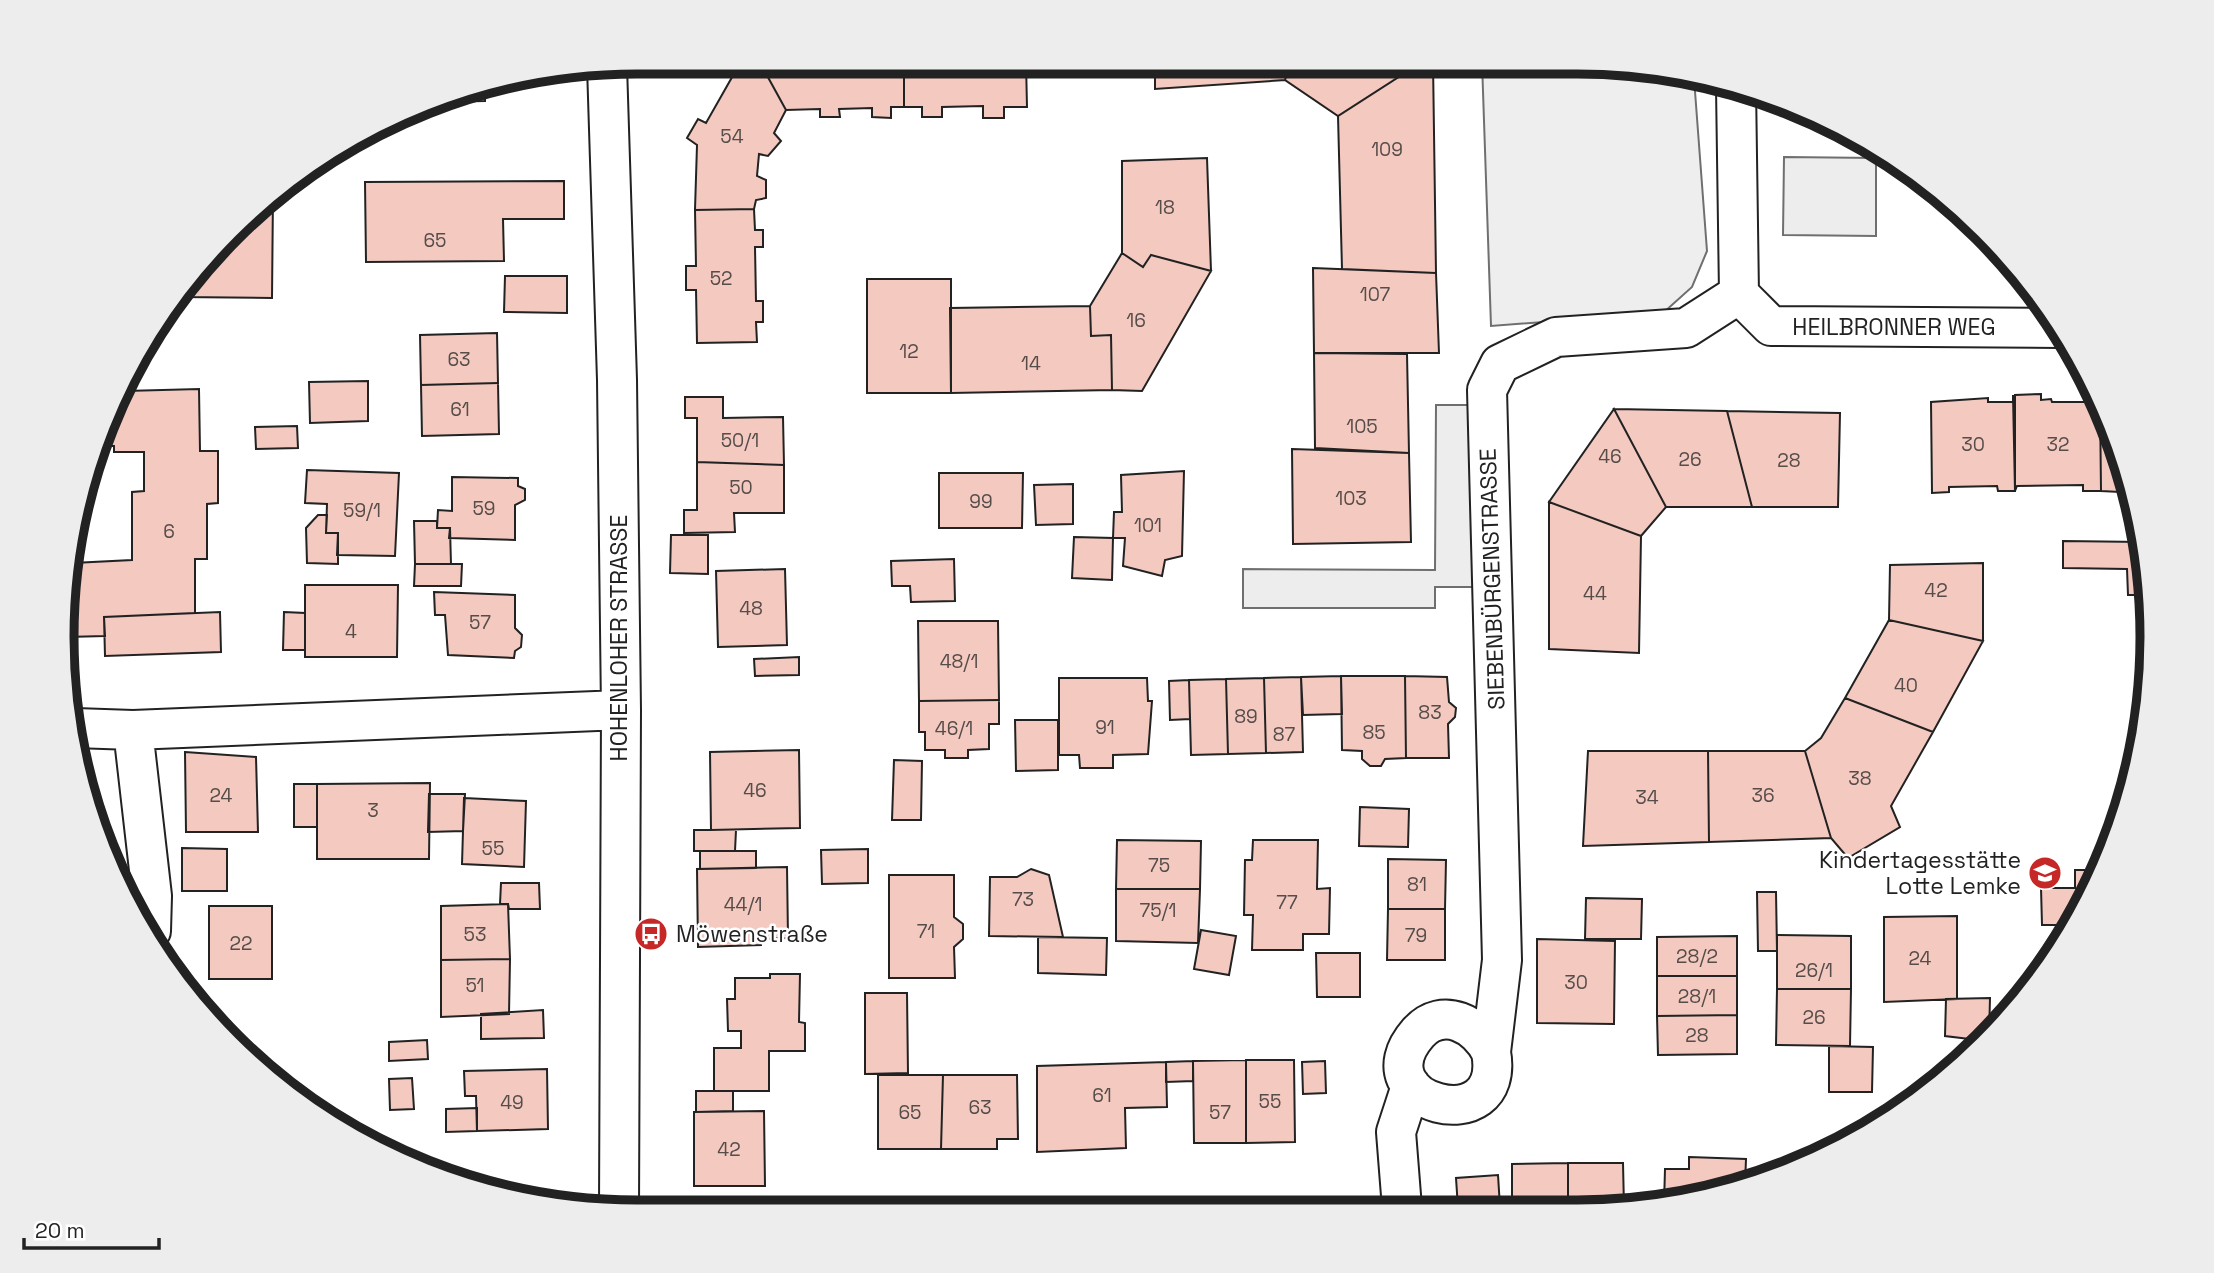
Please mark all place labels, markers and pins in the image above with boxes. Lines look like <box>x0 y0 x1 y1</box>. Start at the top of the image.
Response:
place label: Kindertagesstätte Lotte Lemke <box>1819 845 2021 901</box>
school or university icon: Kindertagesstätte Lotte Lemke <box>2026 854 2064 892</box>
bus stop icon: Möwenstraße <box>632 915 670 953</box>
place label: Möwenstraße <box>676 919 828 949</box>

